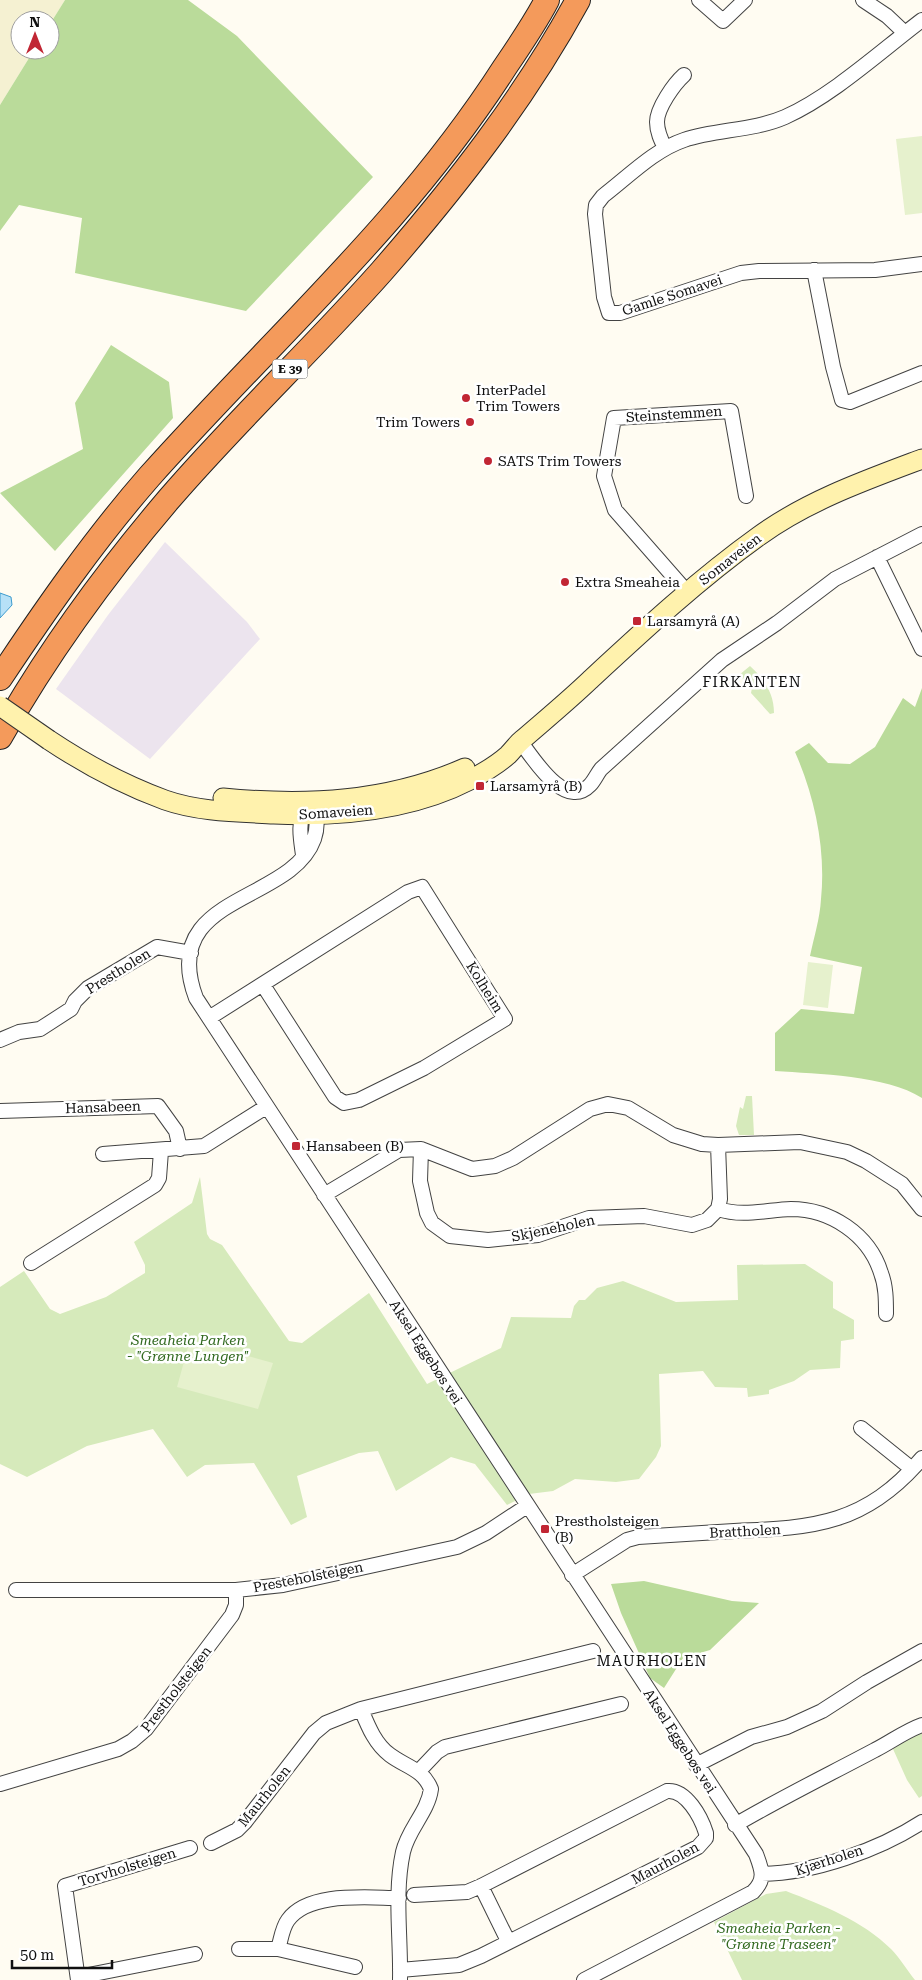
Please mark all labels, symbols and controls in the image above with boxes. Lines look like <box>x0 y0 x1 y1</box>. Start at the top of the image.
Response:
north arrow <box>10 10 60 60</box>
text: N <box>30 14 41 30</box>
street label: Gamle Somavei <box>620 271 725 319</box>
road number: E 39 <box>272 359 308 378</box>
place label: InterPadel Trim Towers <box>476 382 560 414</box>
marker: InterPadel Trim Towers <box>460 392 472 404</box>
street label: Steinstemmen <box>625 403 723 425</box>
place label: Trim Towers <box>376 414 460 430</box>
marker: Trim Towers <box>464 416 476 428</box>
place label: SATS Trim Towers <box>498 453 622 469</box>
marker: SATS Trim Towers <box>482 455 494 467</box>
street label: Somaveien <box>696 530 764 588</box>
place label: Extra Smeaheia <box>575 574 680 590</box>
marker: Extra Smeaheia <box>559 576 571 588</box>
place label: Larsamyrå (A) <box>647 613 740 629</box>
marker: Larsamyrå (A) <box>631 615 643 627</box>
district label: FIRKANTEN <box>702 673 802 691</box>
place label: Larsamyrå (B) <box>490 778 582 794</box>
marker: Larsamyrå (B) <box>474 780 486 792</box>
street label: Somaveien <box>298 801 374 823</box>
street label: Prestholen <box>83 945 153 997</box>
street label: Kolheim <box>463 959 507 1016</box>
street label: Hansabeen <box>65 1098 141 1116</box>
place label: Hansabeen (B) <box>306 1138 404 1154</box>
marker: Hansabeen (B) <box>290 1140 302 1152</box>
street label: Skjeneholen <box>510 1211 596 1245</box>
street label: Aksel Eggebøs vei <box>386 1297 466 1407</box>
park label: Smeaheia Parken - "Grønne Lungen" <box>127 1332 249 1364</box>
place label: Prestholsteigen (B) <box>555 1513 659 1545</box>
street label: Brattholen <box>709 1521 781 1541</box>
marker: Prestholsteigen (B) <box>539 1523 551 1535</box>
street label: Presteholsteigen <box>252 1558 364 1596</box>
street label: Prestholsteigen <box>138 1643 214 1735</box>
district label: MAURHOLEN <box>596 1652 708 1670</box>
street label: Aksel Eggebøs vei <box>640 1686 720 1796</box>
street label: Maurholen <box>235 1762 293 1830</box>
street label: Maurholen <box>629 1839 701 1887</box>
street label: Kjærholen <box>793 1841 865 1879</box>
street label: Torvholsteigen <box>76 1845 178 1889</box>
park label: Smeaheia Parken - "Grønne Traseen" <box>716 1920 841 1952</box>
scale bar <box>12 1938 112 1970</box>
text: 50 m <box>20 1946 55 1964</box>

